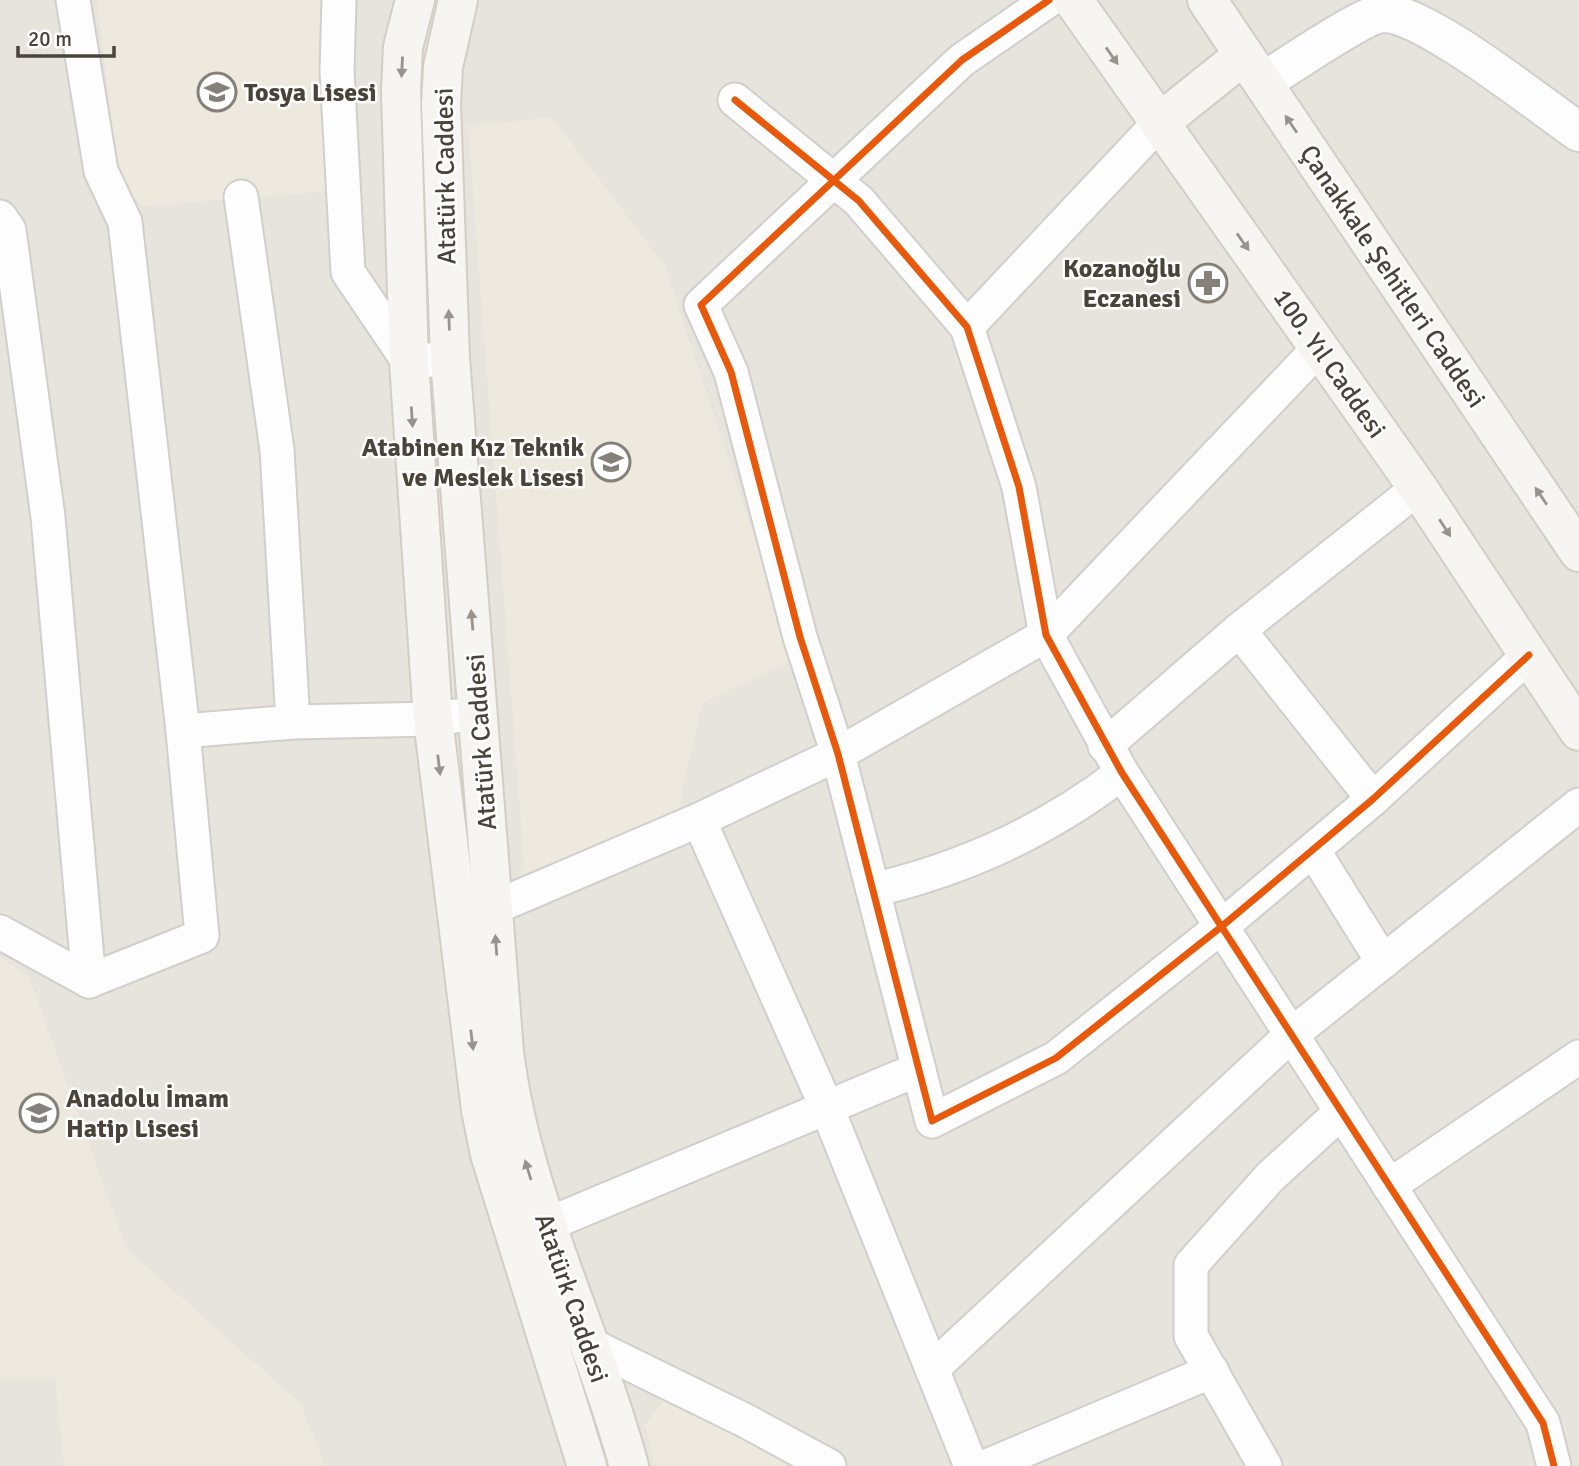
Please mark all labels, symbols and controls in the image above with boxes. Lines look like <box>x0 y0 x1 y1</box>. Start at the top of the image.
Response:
scale bar <box>18 14 114 58</box>
text: 20 m <box>28 26 72 52</box>
one-way arrow <box>1105 47 1119 65</box>
one-way arrow <box>396 56 407 78</box>
school or university icon: Tosya Lisesi <box>196 71 238 113</box>
place label: Tosya Lisesi <box>244 77 377 109</box>
street label: Atatürk Caddesi <box>428 87 464 265</box>
one-way arrow <box>1284 115 1298 133</box>
street label: Çanakkale Şehitleri Caddesi <box>1292 139 1492 414</box>
one-way arrow <box>1236 233 1250 251</box>
place label: Kozanoğlu Eczanesi <box>1063 253 1181 315</box>
pharmacy icon: Kozanoğlu Eczanesi <box>1187 262 1229 304</box>
street label: 100. Yıl Caddesi <box>1266 283 1393 445</box>
one-way arrow <box>443 309 455 331</box>
one-way arrow <box>407 406 418 428</box>
place label: Atabinen Kız Teknik ve Meslek Lisesi <box>362 432 584 494</box>
school or university icon: Atabinen Kız Teknik ve Meslek Lisesi <box>590 441 632 483</box>
one-way arrow <box>1534 487 1548 505</box>
one-way arrow <box>1438 518 1451 538</box>
one-way arrow <box>466 609 477 631</box>
street label: Atatürk Caddesi <box>460 653 504 831</box>
one-way arrow <box>433 755 444 777</box>
one-way arrow <box>490 934 501 956</box>
one-way arrow <box>466 1029 477 1051</box>
place label: Anadolu İmam Hatip Lisesi <box>66 1083 229 1145</box>
school or university icon: Anadolu İmam Hatip Lisesi <box>18 1092 60 1134</box>
one-way arrow <box>522 1159 532 1180</box>
street label: Atatürk Caddesi <box>527 1210 615 1387</box>

